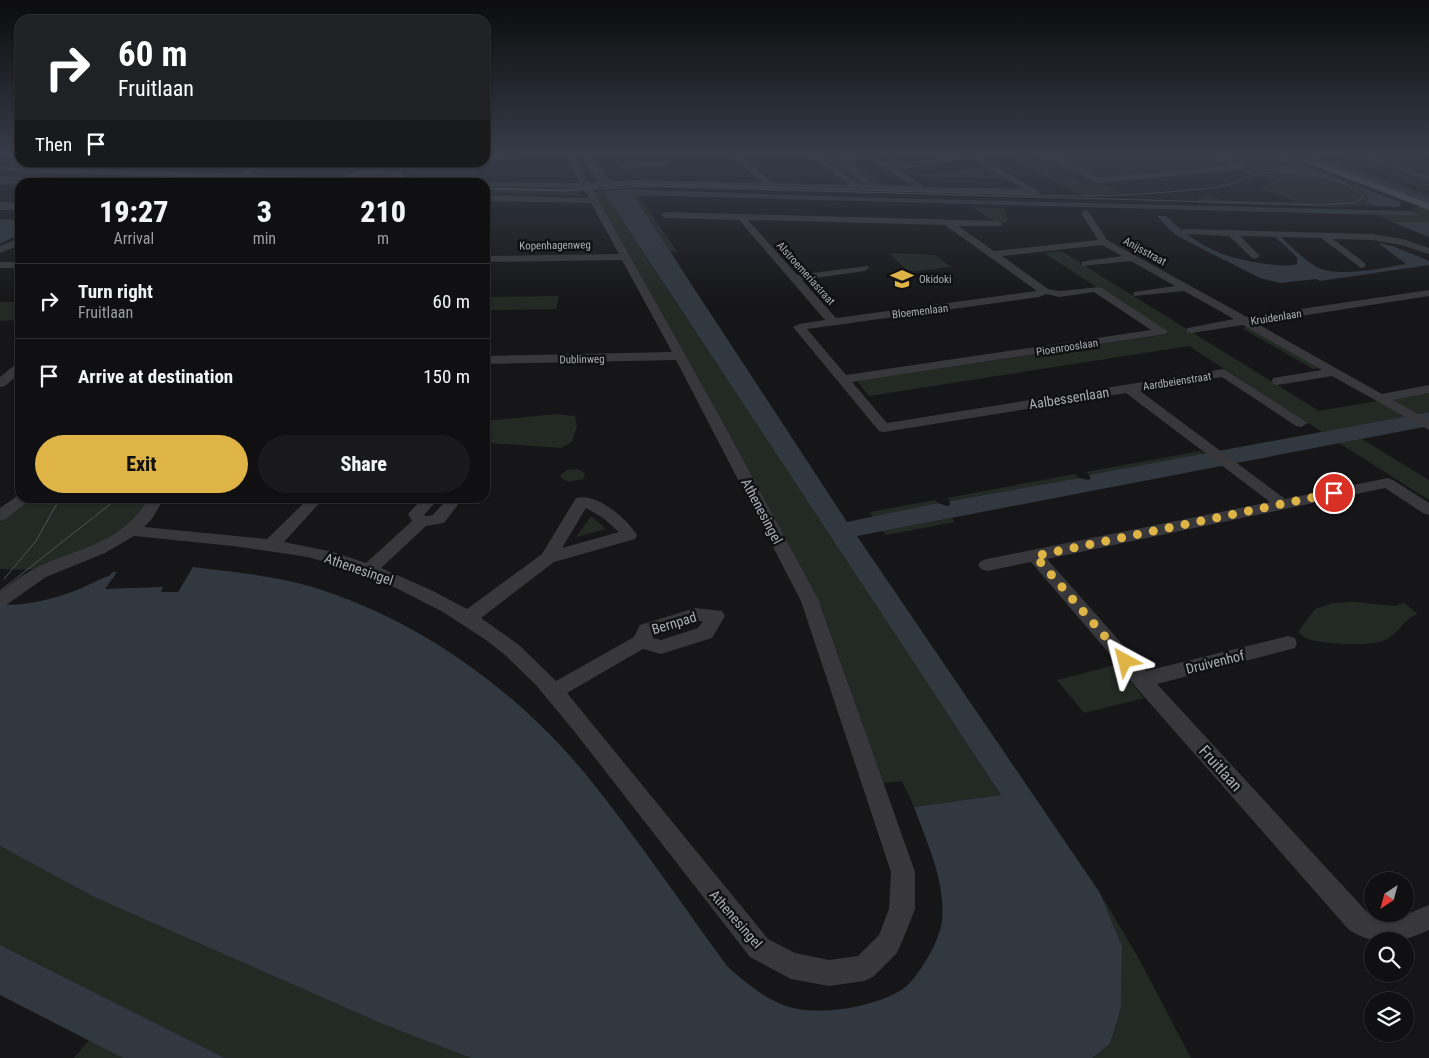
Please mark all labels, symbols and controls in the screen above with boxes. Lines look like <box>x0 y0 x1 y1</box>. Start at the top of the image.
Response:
text: 60 m <box>118 34 187 75</box>
icon: right <box>35 35 100 100</box>
text: Fruitlaan <box>118 76 194 101</box>
icon: arrive <box>82 130 110 158</box>
text: Then <box>35 133 72 156</box>
text: 19:27 <box>99 194 169 229</box>
text: 3 <box>257 194 272 229</box>
text: 210 <box>360 194 406 229</box>
text: Arrival <box>113 229 154 248</box>
text: min <box>253 229 276 248</box>
text: m <box>377 229 389 248</box>
street label: Anijsstraat <box>1121 234 1168 268</box>
street label: Kopenhagenweg <box>519 238 591 253</box>
street label: Alstroemeriastraat <box>774 239 838 308</box>
school or university icon: Okidoki <box>889 266 915 292</box>
place label: Okidoki <box>919 273 952 286</box>
text: Turn right <box>78 280 153 303</box>
icon: right <box>35 287 63 315</box>
text: 60 m <box>433 290 470 313</box>
street label: Bloemenlaan <box>891 302 949 321</box>
text: Fruitlaan <box>78 303 133 322</box>
street label: Kruidenlaan <box>1250 307 1303 328</box>
street label: Pioenrooslaan <box>1035 336 1099 359</box>
street label: Dublinweg <box>559 353 605 366</box>
icon: arrive <box>35 362 63 390</box>
text: Arrive at destination <box>78 365 233 388</box>
text: 150 m <box>423 365 470 388</box>
street label: Aardbeienstraat <box>1142 370 1212 393</box>
street label: Aalbessenlaan <box>1028 384 1110 412</box>
button: Exit <box>35 435 248 493</box>
button: Share <box>258 435 470 493</box>
pin <box>1313 472 1355 514</box>
street label: Athenesingel <box>738 476 786 546</box>
icon: arrive <box>1320 479 1348 507</box>
street label: Athenesingel <box>322 550 396 588</box>
street label: Bernpad <box>650 609 698 637</box>
position arrow <box>1098 634 1150 686</box>
street label: Druivenhof <box>1184 647 1246 677</box>
street label: Fruitlaan <box>1195 741 1246 795</box>
north arrow <box>1364 872 1414 922</box>
map controls <box>1364 872 1414 1042</box>
street label: Athenesingel <box>706 887 766 951</box>
button: search <box>1364 932 1414 982</box>
button: layers <box>1364 992 1414 1042</box>

